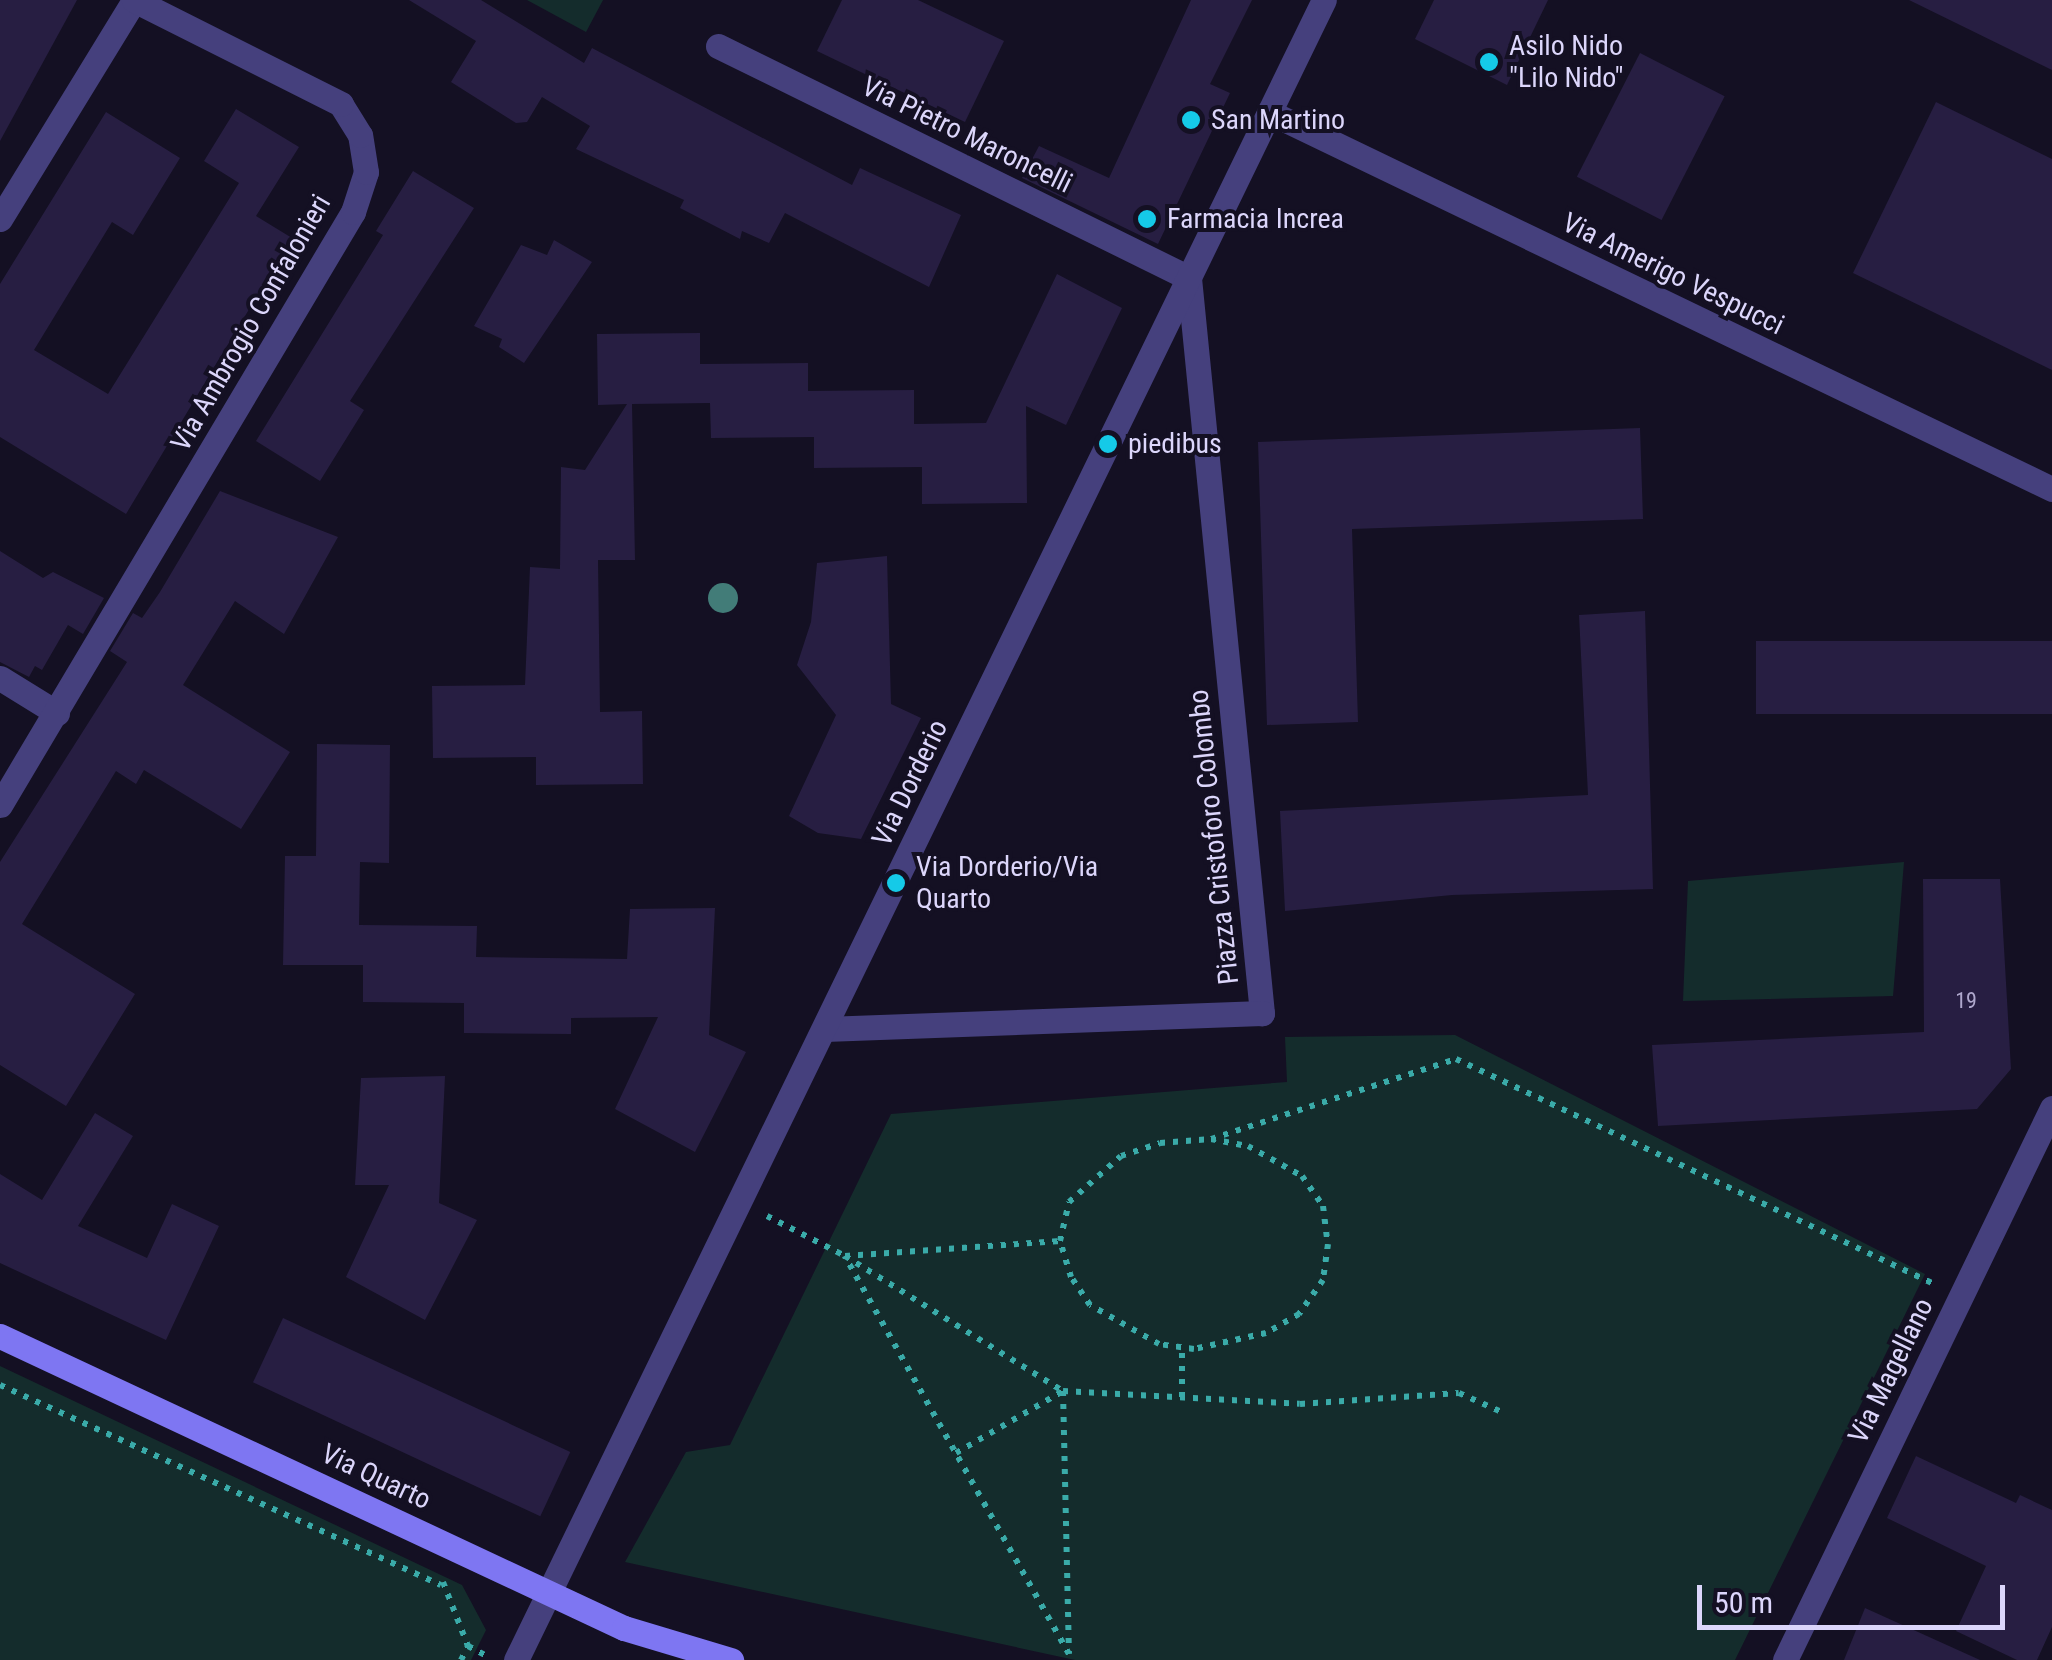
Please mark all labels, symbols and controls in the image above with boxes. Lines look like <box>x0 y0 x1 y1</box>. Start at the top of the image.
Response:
place label: Asilo Nido "Lilo Nido" <box>1509 29 1623 95</box>
marker: Asilo Nido "Lilo Nido" <box>1478 51 1500 73</box>
street label: Via Pietro Maroncelli <box>856 70 1078 200</box>
place label: San Martino <box>1211 103 1345 137</box>
marker: San Martino <box>1180 109 1202 131</box>
street label: Via Ambrogio Confalonieri <box>164 189 338 457</box>
place label: Farmacia Increa <box>1167 202 1344 236</box>
street label: Via Amerigo Vespucci <box>1557 206 1789 342</box>
marker: Farmacia Increa <box>1136 208 1158 230</box>
place label: piedibus <box>1128 427 1222 461</box>
marker: piedibus <box>1097 433 1119 455</box>
street label: Piazza Cristoforo Colombo <box>1182 688 1246 986</box>
street label: Via Dorderio <box>865 714 955 852</box>
place label: Via Dorderio/Via Quarto <box>916 850 1098 916</box>
marker: Via Dorderio/Via Quarto <box>885 872 907 894</box>
house number: 19 <box>1955 988 1977 1014</box>
street label: Via Magellano <box>1841 1293 1941 1449</box>
street label: Via Quarto <box>316 1437 436 1517</box>
scale bar <box>1702 1565 2010 1627</box>
text: 50 m <box>1714 1585 1773 1620</box>

